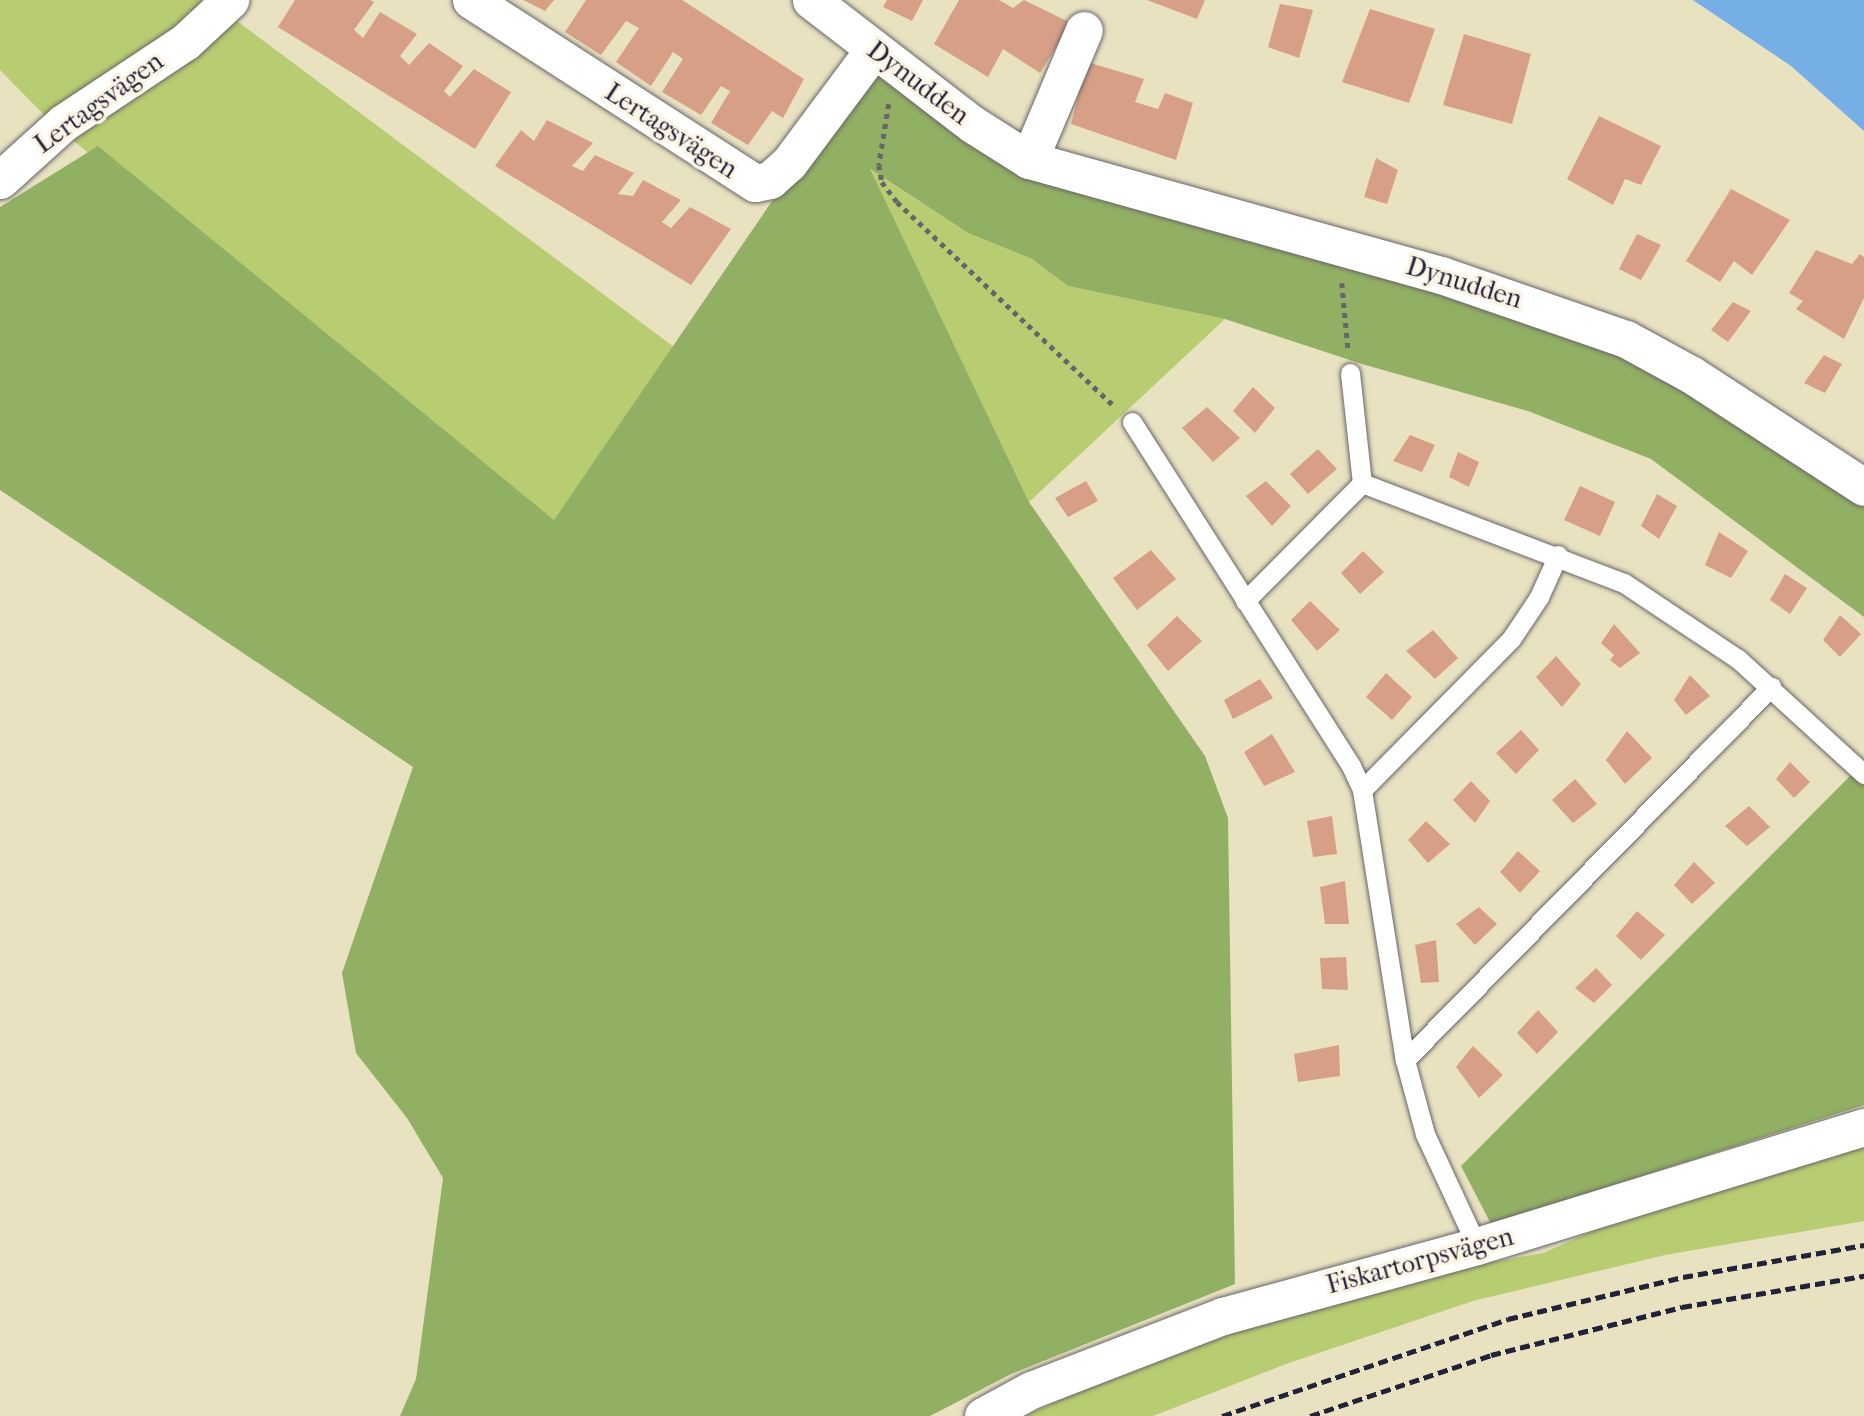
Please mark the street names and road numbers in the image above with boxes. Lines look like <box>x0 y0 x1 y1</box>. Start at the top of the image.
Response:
street label: Dynudden <box>861 35 975 131</box>
street label: Lertagsvägen <box>29 46 169 160</box>
street label: Lertagsvägen <box>599 77 743 185</box>
street label: Dynudden <box>1402 251 1526 315</box>
street label: Fiskartorpsvägen <box>1323 1221 1517 1301</box>

